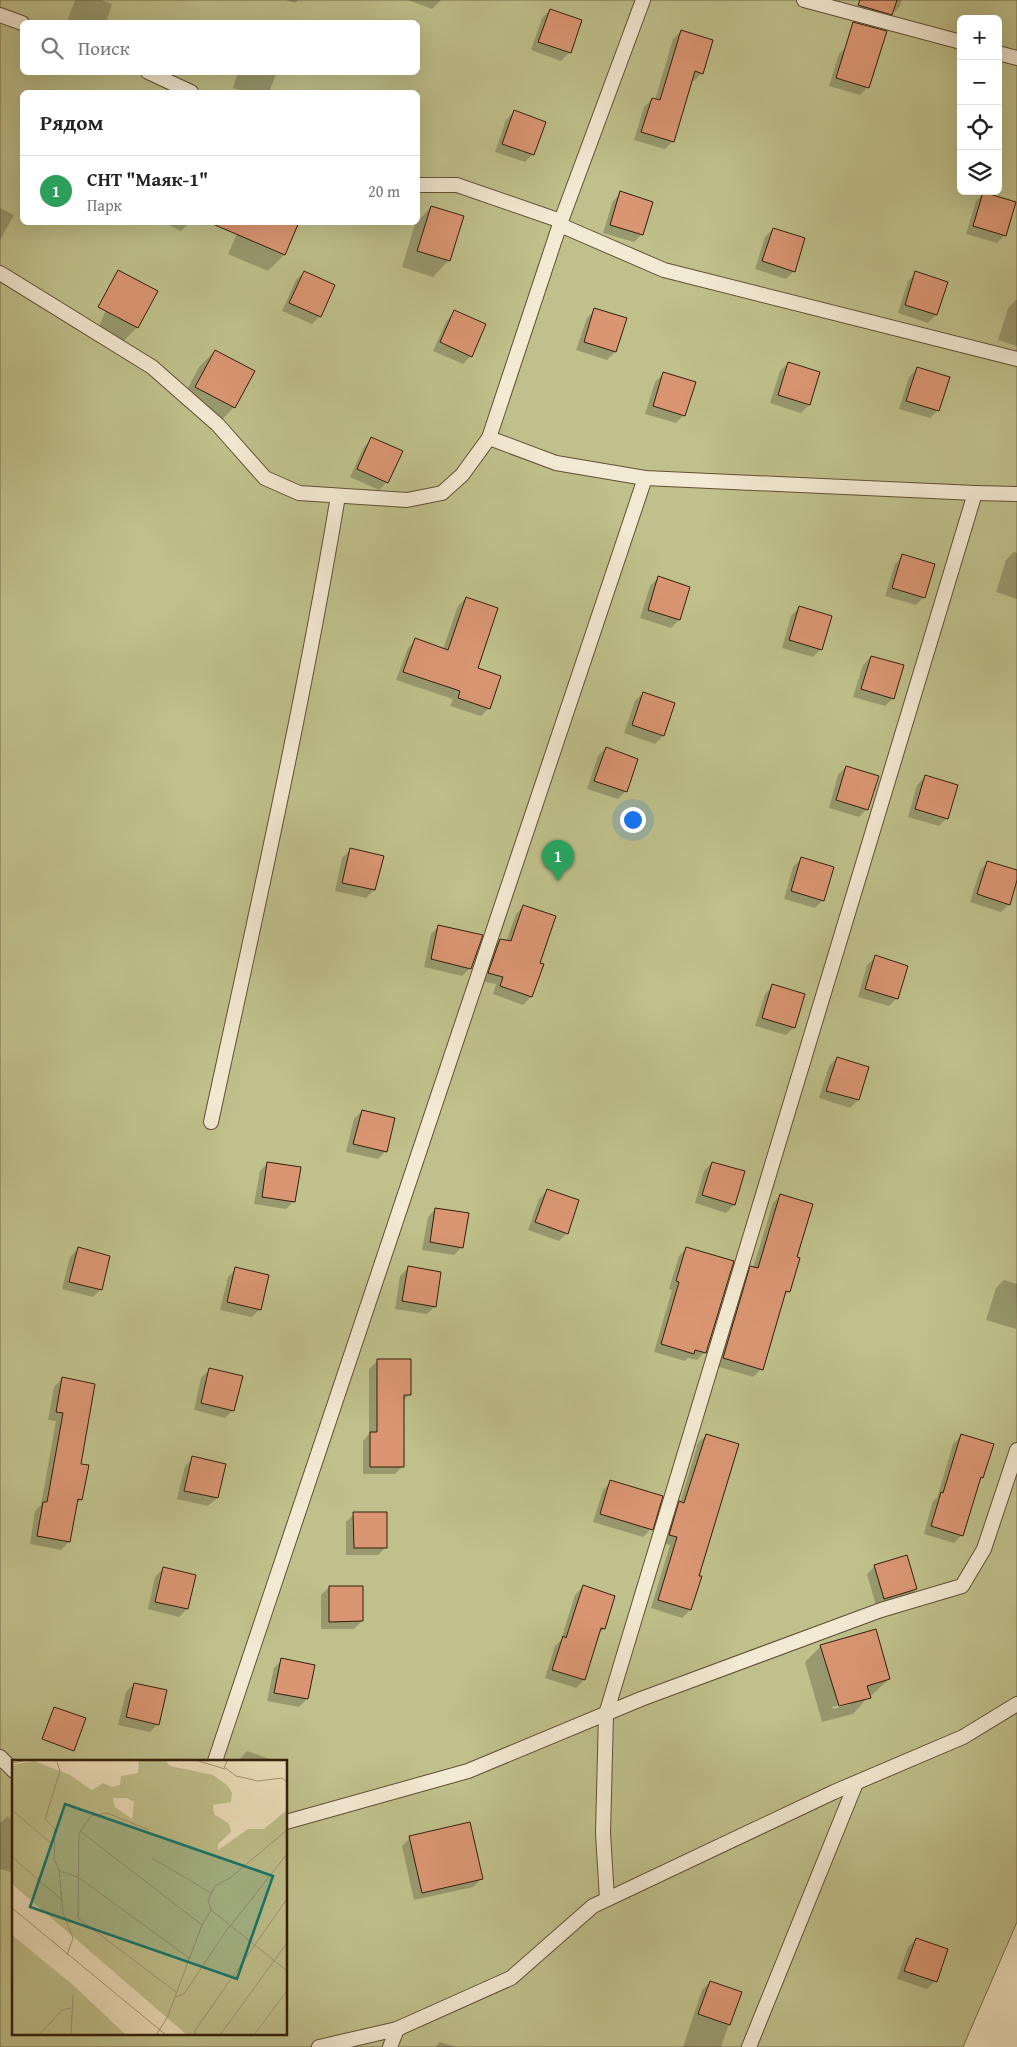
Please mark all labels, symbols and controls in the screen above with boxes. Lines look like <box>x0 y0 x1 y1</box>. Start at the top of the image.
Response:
map controls <box>957 15 1002 195</box>
button: + <box>957 15 1002 60</box>
search box <box>20 20 420 75</box>
icon: search <box>38 34 66 62</box>
text: Поиск <box>78 34 130 62</box>
button: − <box>957 60 1002 105</box>
button: locate <box>957 105 1002 150</box>
text: Рядом <box>40 107 103 138</box>
button: layers <box>957 150 1002 195</box>
text: СНТ "Маяк-1" <box>87 165 208 193</box>
text: 1 <box>52 179 60 203</box>
text: 20 m <box>368 179 400 203</box>
text: Парк <box>87 193 122 217</box>
your location <box>620 807 646 833</box>
pin: 1 <box>542 840 574 881</box>
inset map <box>12 1760 288 2034</box>

